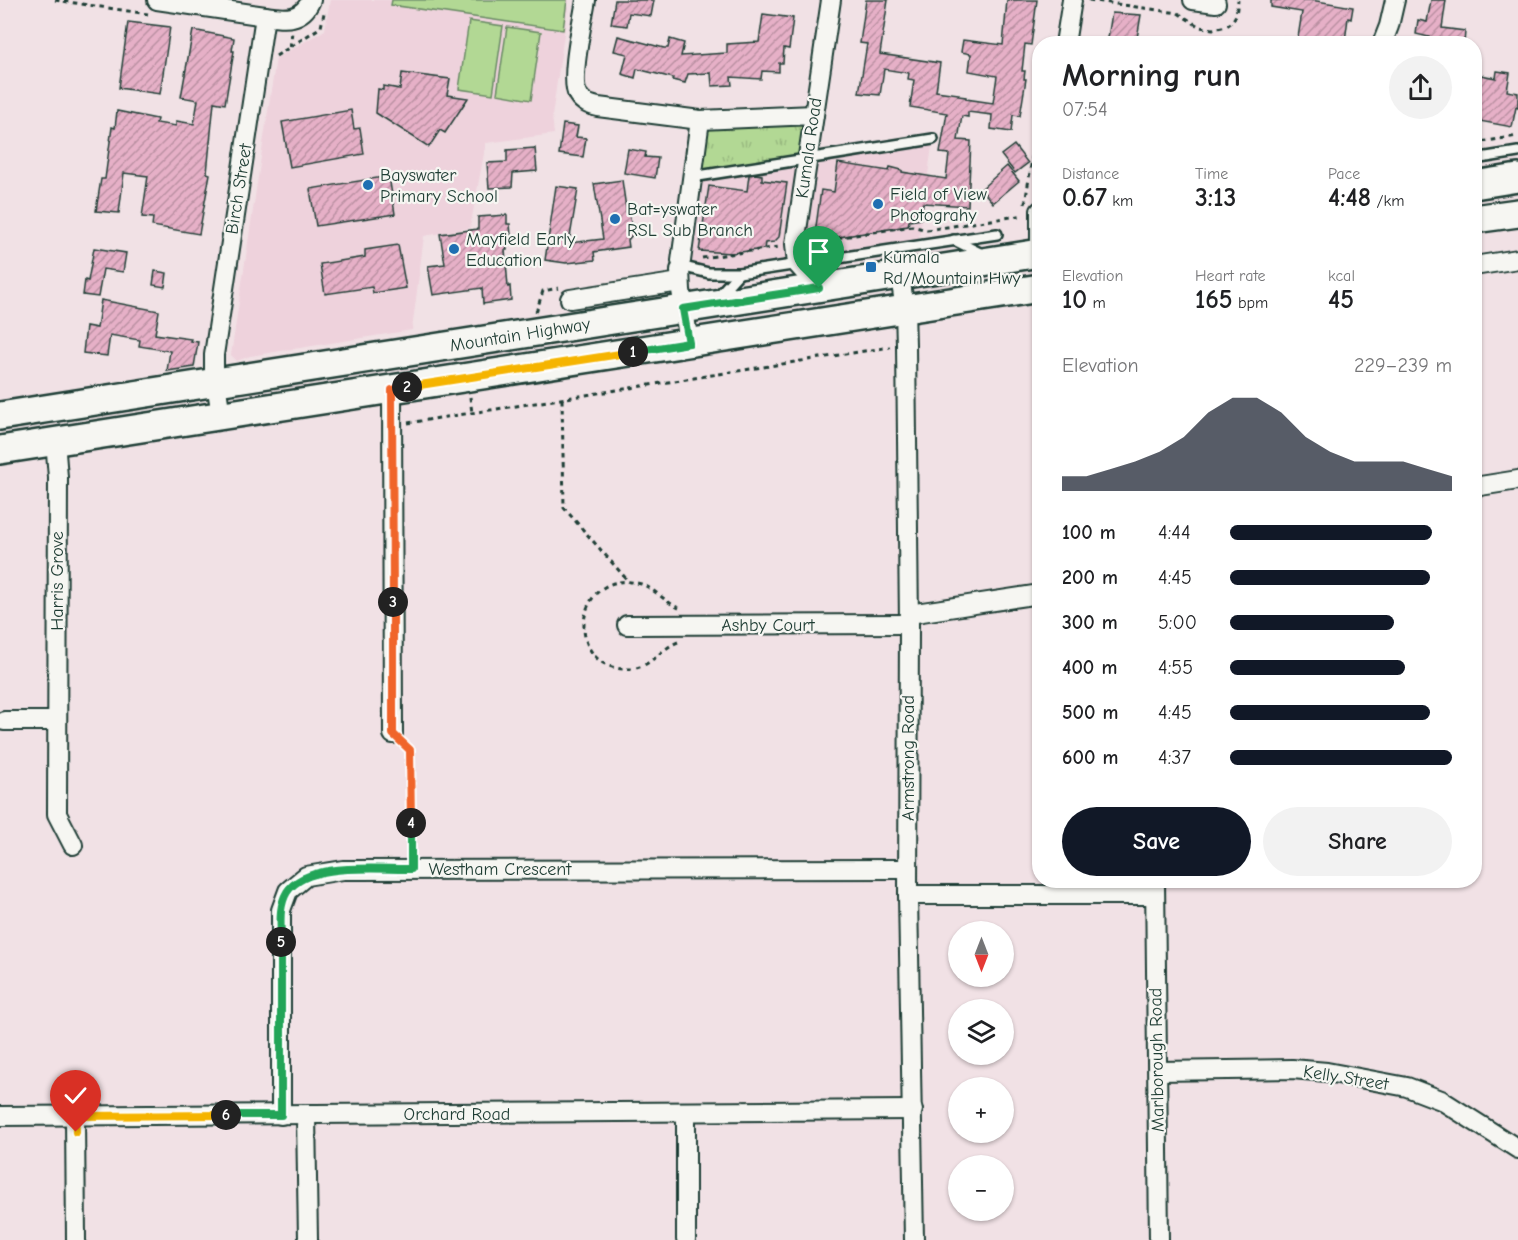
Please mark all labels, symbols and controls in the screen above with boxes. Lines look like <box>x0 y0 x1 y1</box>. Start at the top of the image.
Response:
text: Morning run <box>1062 56 1241 94</box>
button: share <box>1389 56 1452 119</box>
street label: Kumala Road <box>792 96 826 200</box>
text: 07:54 <box>1062 98 1108 121</box>
street label: Birch Street <box>221 141 257 236</box>
place label: Bayswater Primary School <box>380 165 498 207</box>
text: Distance <box>1062 165 1119 183</box>
text: Time <box>1195 165 1228 183</box>
text: Pace <box>1328 165 1360 183</box>
marker: Bayswater Primary School <box>361 178 375 192</box>
text: 0.67 <box>1062 183 1107 213</box>
text: 3:13 <box>1195 183 1236 213</box>
text: 4:48 <box>1328 183 1371 213</box>
place label: Field of View Photograhy <box>890 184 987 226</box>
text: km <box>1107 192 1133 210</box>
text: /km <box>1371 192 1404 210</box>
marker: Field of View Photograhy <box>871 197 885 211</box>
place label: Bat=yswater RSL Sub Branch <box>627 199 753 241</box>
marker: Bat=yswater RSL Sub Branch <box>608 212 622 226</box>
pin <box>793 226 844 288</box>
place label: Mayfield Early Education <box>466 229 576 271</box>
icon: arrive <box>802 235 835 268</box>
marker: Mayfield Early Education <box>447 242 461 256</box>
place label: Kumala Rd/Mountain Hwy <box>883 247 1021 289</box>
marker: Kumala Rd/Mountain Hwy <box>864 260 878 274</box>
text: Elevation <box>1062 267 1123 285</box>
text: Heart rate <box>1195 267 1266 285</box>
text: kcal <box>1328 267 1355 285</box>
text: 10 <box>1062 285 1087 315</box>
text: 165 <box>1195 285 1233 315</box>
text: 45 <box>1328 285 1354 315</box>
text: m <box>1087 294 1106 312</box>
text: bpm <box>1233 294 1268 312</box>
street label: Mountain Highway <box>448 313 593 356</box>
pin: 1 <box>618 337 648 367</box>
text: 1 <box>630 343 636 361</box>
text: Elevation <box>1062 354 1139 377</box>
text: 229–239 m <box>1354 354 1452 377</box>
pin: 2 <box>392 372 422 402</box>
text: 2 <box>403 378 411 396</box>
text: 100 m <box>1062 521 1116 544</box>
text: 4:44 <box>1158 521 1191 544</box>
street label: Harris Grove <box>47 531 68 631</box>
text: 200 m <box>1062 566 1118 589</box>
text: 4:45 <box>1158 566 1192 589</box>
pin: 3 <box>378 587 408 617</box>
text: 3 <box>389 593 397 611</box>
text: 300 m <box>1062 611 1118 634</box>
text: 5:00 <box>1158 611 1197 634</box>
street label: Ashby Court <box>721 615 815 636</box>
text: 400 m <box>1062 656 1117 679</box>
text: 4:55 <box>1158 656 1193 679</box>
street label: Armstrong Road <box>898 695 919 821</box>
text: 500 m <box>1062 701 1119 724</box>
text: 4:45 <box>1158 701 1192 724</box>
text: 600 m <box>1062 746 1118 769</box>
text: 4:37 <box>1158 746 1191 769</box>
button: Save <box>1062 807 1251 876</box>
button: Share <box>1263 807 1452 876</box>
pin: 4 <box>396 808 426 838</box>
text: 4 <box>407 814 415 832</box>
street label: Westham Crescent <box>429 859 572 880</box>
north arrow <box>948 921 1014 987</box>
map controls <box>948 921 1014 1221</box>
pin: 5 <box>266 927 296 957</box>
text: 5 <box>277 933 285 951</box>
street label: Marlborough Road <box>1145 988 1169 1132</box>
button: layers <box>948 999 1014 1065</box>
street label: Kelly Street <box>1302 1061 1391 1095</box>
pin <box>50 1070 101 1132</box>
button: + <box>948 1077 1014 1143</box>
icon: check <box>59 1079 92 1112</box>
pin: 6 <box>211 1100 241 1130</box>
street label: Orchard Road <box>404 1104 510 1125</box>
text: 6 <box>222 1106 230 1124</box>
button: − <box>948 1155 1014 1221</box>

